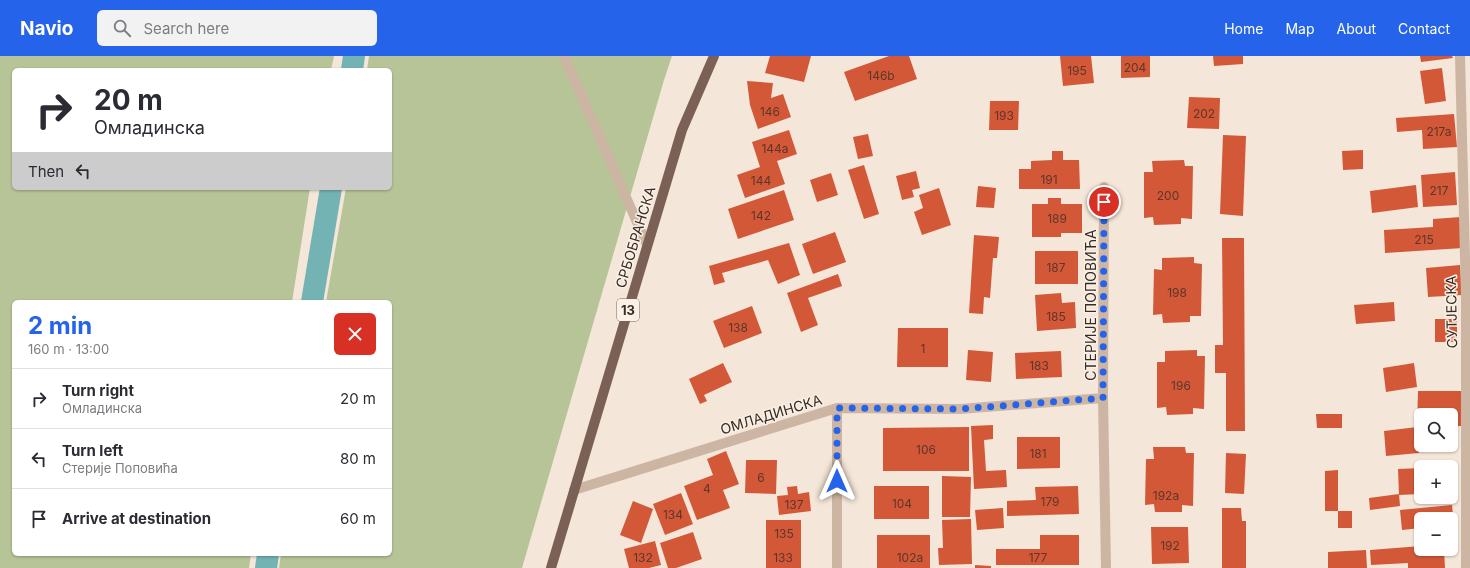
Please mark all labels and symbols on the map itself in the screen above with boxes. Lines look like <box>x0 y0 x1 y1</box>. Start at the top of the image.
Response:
house number: 204 <box>1124 60 1147 75</box>
house number: 195 <box>1067 63 1087 78</box>
house number: 146b <box>867 68 895 83</box>
house number: 146 <box>760 104 780 119</box>
house number: 202 <box>1193 106 1215 121</box>
house number: 193 <box>994 108 1014 123</box>
house number: 217a <box>1426 124 1452 139</box>
house number: 144a <box>761 141 789 156</box>
house number: 191 <box>1040 172 1058 187</box>
house number: 144 <box>751 173 771 188</box>
house number: 217 <box>1430 183 1449 198</box>
street label: СРБОБРАНСКА <box>611 184 659 290</box>
pin <box>1087 185 1121 219</box>
house number: 200 <box>1157 188 1179 203</box>
house number: 142 <box>751 208 771 223</box>
house number: 189 <box>1047 211 1067 226</box>
street label: СТЕРИЈЕ ПОПОВИЋА <box>1082 229 1099 381</box>
house number: 215 <box>1414 232 1434 247</box>
house number: 187 <box>1046 260 1066 275</box>
street label: СУТЈЕСКА <box>1442 275 1460 349</box>
house number: 198 <box>1167 285 1187 300</box>
road number: 13 <box>617 299 639 321</box>
house number: 185 <box>1046 309 1066 324</box>
house number: 138 <box>728 320 748 335</box>
house number: 1 <box>921 341 925 356</box>
house number: 183 <box>1029 358 1049 373</box>
house number: 196 <box>1171 378 1191 393</box>
street label: ОМЛАДИНСКА <box>718 390 824 438</box>
house number: 106 <box>916 442 936 457</box>
house number: 181 <box>1029 446 1047 461</box>
position arrow <box>816 460 858 502</box>
house number: 6 <box>757 470 765 485</box>
house number: 4 <box>703 481 711 496</box>
house number: 192a <box>1153 488 1179 503</box>
house number: 179 <box>1041 494 1060 509</box>
house number: 104 <box>892 496 912 511</box>
house number: 137 <box>784 497 804 512</box>
house number: 134 <box>663 507 683 522</box>
house number: 135 <box>774 526 794 541</box>
house number: 192 <box>1160 538 1180 553</box>
house number: 132 <box>633 550 653 565</box>
house number: 133 <box>773 550 793 565</box>
house number: 102a <box>897 550 923 565</box>
house number: 177 <box>1029 550 1048 565</box>

